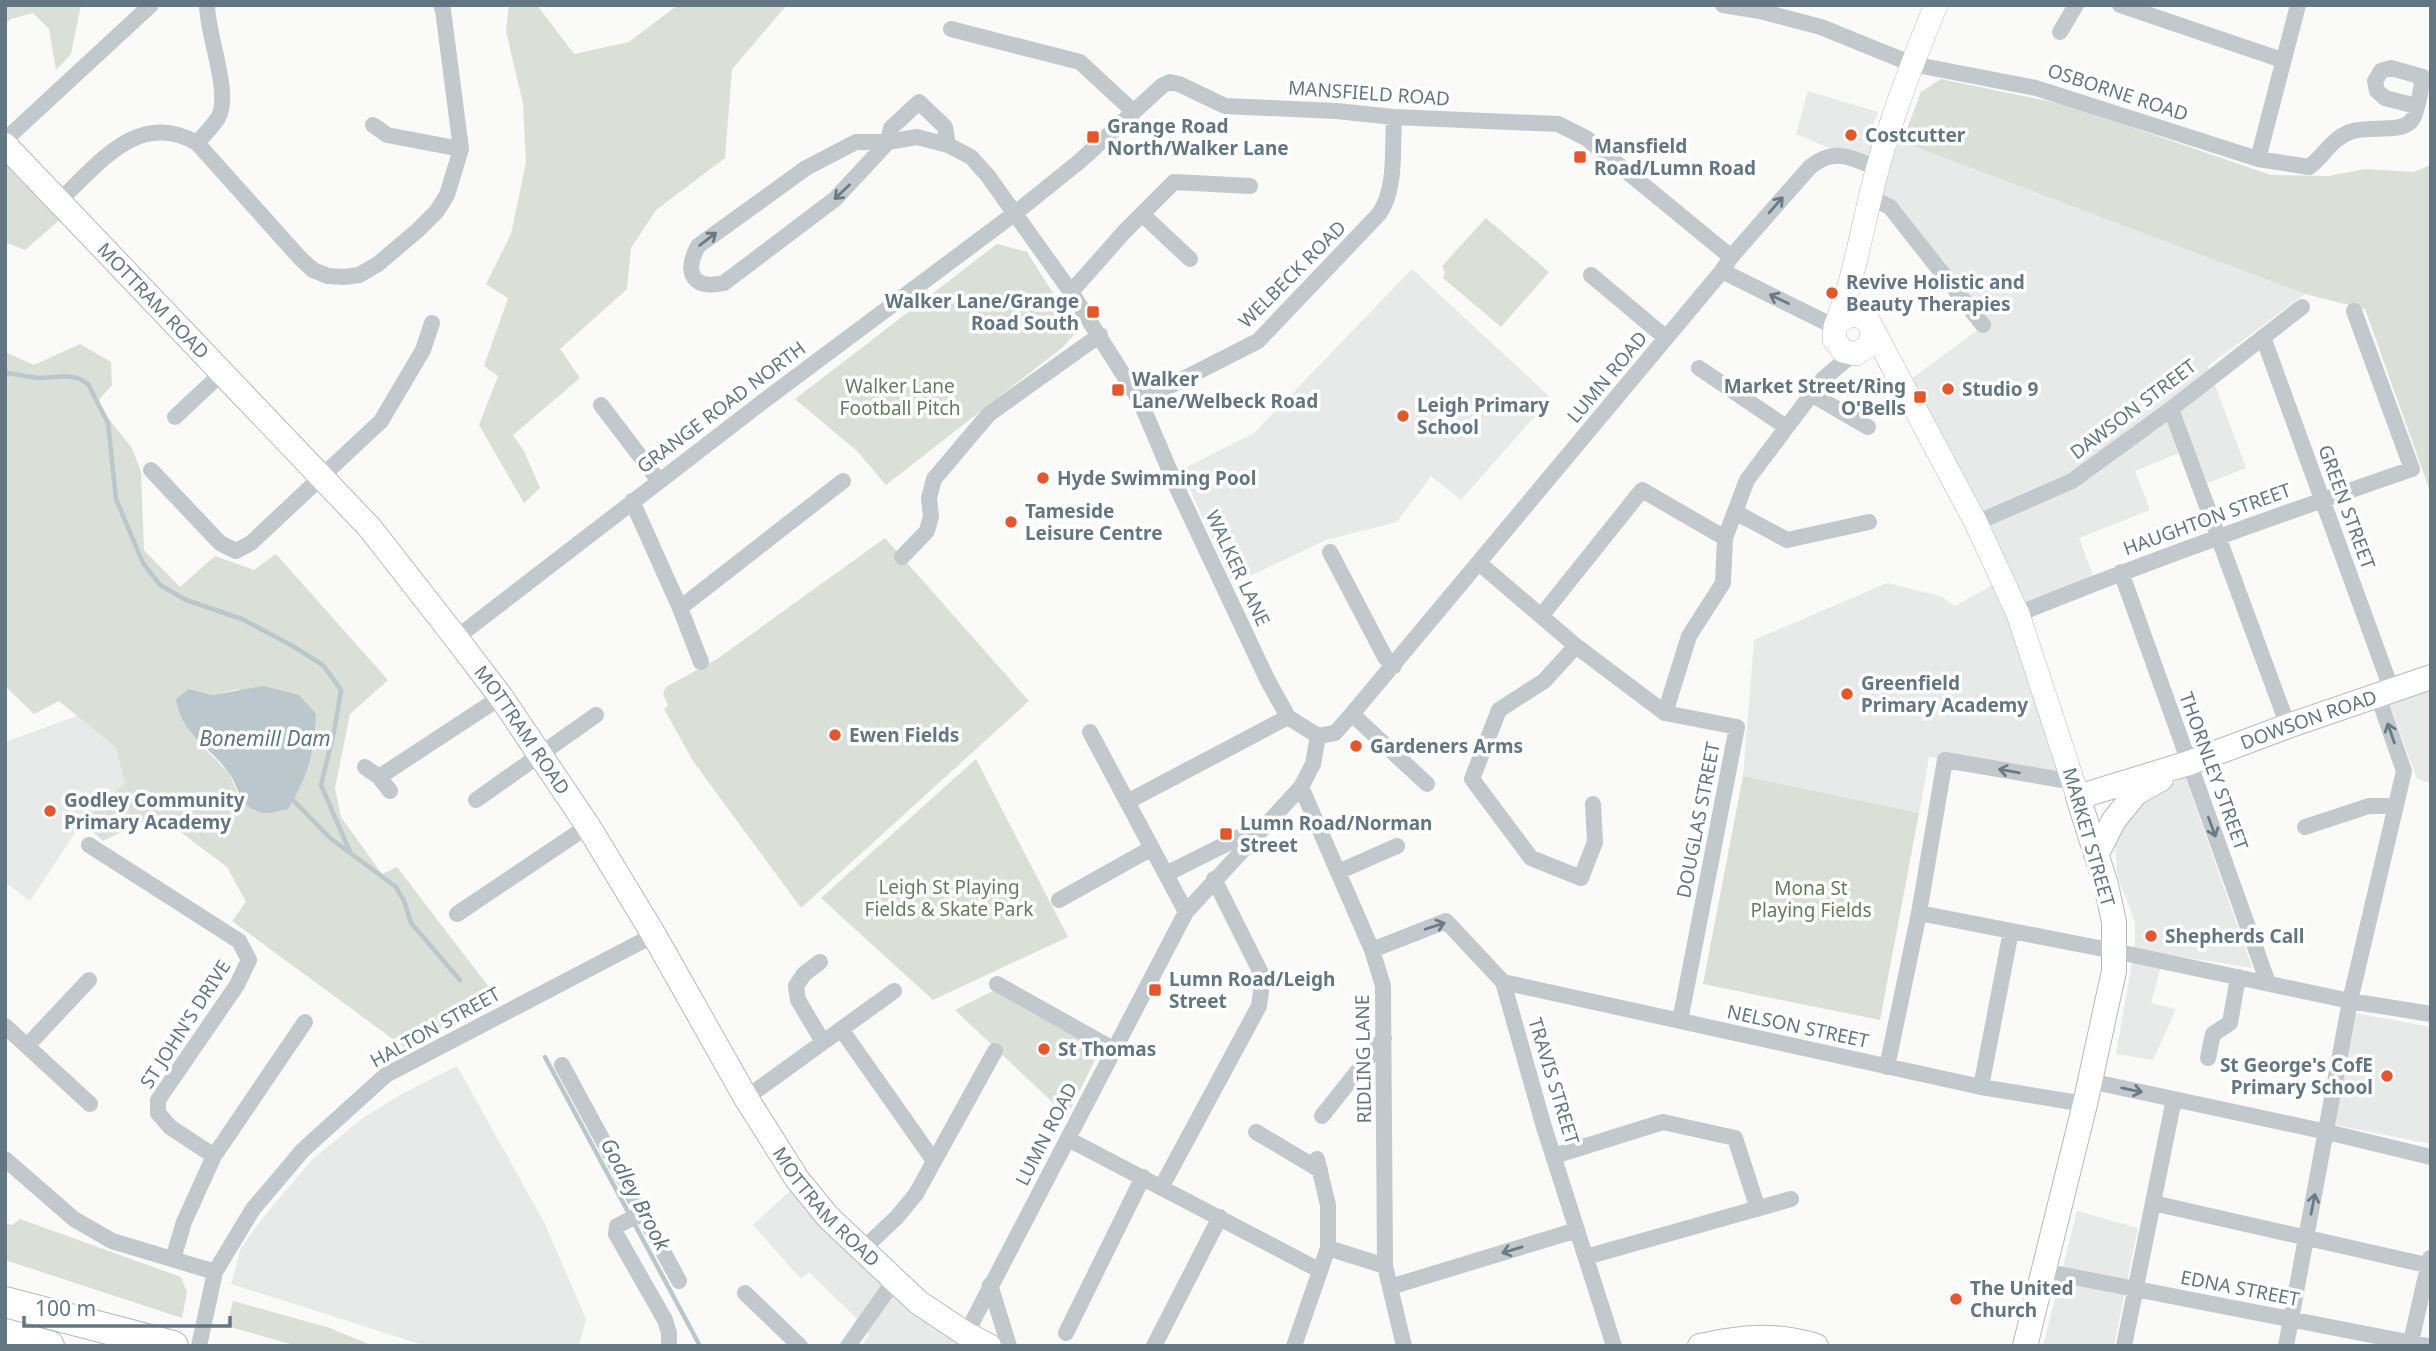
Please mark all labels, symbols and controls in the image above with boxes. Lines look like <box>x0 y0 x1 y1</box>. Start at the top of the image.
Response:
street label: OSBORNE ROAD <box>2044 57 2192 127</box>
street label: MANSFIELD ROAD <box>1287 74 1451 112</box>
place label: Grange Road North/Walker Lane <box>1107 113 1289 161</box>
place label: Costcutter <box>1865 122 1966 148</box>
marker: Costcutter <box>1843 127 1859 143</box>
marker: Grange Road North/Walker Lane <box>1085 129 1101 145</box>
place label: Mansfield Road/Lumn Road <box>1594 133 1756 181</box>
marker: Mansfield Road/Lumn Road <box>1572 149 1588 165</box>
one-way arrow <box>834 183 851 200</box>
one-way arrow <box>1768 196 1784 214</box>
street label: WELBECK ROAD <box>1233 215 1351 333</box>
one-way arrow <box>698 232 716 247</box>
street label: MOTTRAM ROAD <box>92 237 215 364</box>
place label: Revive Holistic and Beauty Therapies <box>1846 269 2025 317</box>
marker: Revive Holistic and Beauty Therapies <box>1824 285 1840 301</box>
place label: Walker Lane/Grange Road South <box>885 288 1079 336</box>
one-way arrow <box>1769 291 1790 305</box>
marker: Walker Lane/Grange Road South <box>1085 304 1101 320</box>
street label: LUMN ROAD <box>1561 326 1653 428</box>
street label: GRANGE ROAD NORTH <box>631 335 811 479</box>
street label: DAWSON STREET <box>2065 353 2202 465</box>
place label: Walker Lane/Welbeck Road <box>1132 366 1318 414</box>
park label: Walker Lane Football Pitch <box>840 373 960 421</box>
place label: Market Street/Ring O'Bells <box>1724 373 1906 421</box>
place label: Studio 9 <box>1962 376 2039 402</box>
marker: Studio 9 <box>1940 381 1956 397</box>
marker: Walker Lane/Welbeck Road <box>1110 382 1126 398</box>
marker: Market Street/Ring O'Bells <box>1912 389 1928 405</box>
place label: Leigh Primary School <box>1417 392 1549 440</box>
marker: Leigh Primary School <box>1395 408 1411 424</box>
street label: GREEN STREET <box>2312 441 2382 573</box>
place label: Hyde Swimming Pool <box>1057 465 1256 491</box>
marker: Hyde Swimming Pool <box>1035 470 1051 486</box>
street label: HAUGHTON STREET <box>2119 476 2295 561</box>
place label: Tameside Leisure Centre <box>1025 498 1163 546</box>
street label: WALKER LANE <box>1200 506 1276 630</box>
marker: Tameside Leisure Centre <box>1003 514 1019 530</box>
street label: MOTTRAM ROAD <box>468 660 576 800</box>
place label: Greenfield Primary Academy <box>1861 670 2028 718</box>
street label: DOWSON ROAD <box>2237 683 2380 756</box>
marker: Greenfield Primary Academy <box>1839 686 1855 702</box>
street label: THORNLEY STREET <box>2173 688 2255 854</box>
place label: Ewen Fields <box>849 722 959 748</box>
one-way arrow <box>2384 723 2396 745</box>
water label: Bonemill Dam <box>199 724 331 752</box>
marker: Ewen Fields <box>827 727 843 743</box>
place label: Gardeners Arms <box>1370 733 1523 759</box>
marker: Gardeners Arms <box>1348 738 1364 754</box>
street label: DOUGLAS STREET <box>1670 739 1726 900</box>
one-way arrow <box>1999 764 2021 777</box>
street label: MARKET STREET <box>2057 764 2121 910</box>
place label: Godley Community Primary Academy <box>64 787 245 835</box>
marker: Godley Community Primary Academy <box>42 803 58 819</box>
place label: Lumn Road/Norman Street <box>1240 810 1432 858</box>
one-way arrow <box>2207 816 2219 838</box>
marker: Lumn Road/Norman Street <box>1218 826 1234 842</box>
park label: Leigh St Playing Fields & Skate Park <box>865 874 1033 922</box>
park label: Mona St Playing Fields <box>1750 875 1872 923</box>
one-way arrow <box>1424 919 1446 931</box>
place label: Shepherds Call <box>2165 923 2304 949</box>
marker: Shepherds Call <box>2143 928 2159 944</box>
street label: ST JOHN'S DRIVE <box>134 955 236 1093</box>
place label: Lumn Road/Leigh Street <box>1169 966 1335 1014</box>
street label: HALTON STREET <box>365 980 505 1073</box>
marker: Lumn Road/Leigh Street <box>1147 982 1163 998</box>
street label: RIDLING LANE <box>1349 994 1377 1124</box>
street label: NELSON STREET <box>1725 998 1872 1054</box>
street label: TRAVIS STREET <box>1522 1014 1586 1148</box>
place label: St Thomas <box>1058 1036 1156 1062</box>
marker: St Thomas <box>1036 1041 1052 1057</box>
place label: St George's CofE Primary School <box>2220 1052 2373 1100</box>
marker: St George's CofE Primary School <box>2379 1068 2395 1084</box>
street label: LUMN ROAD <box>1009 1078 1083 1190</box>
one-way arrow <box>2120 1083 2143 1097</box>
water label: Godley Brook <box>595 1133 678 1257</box>
street label: MOTTRAM ROAD <box>767 1142 886 1272</box>
one-way arrow <box>2307 1193 2320 1216</box>
one-way arrow <box>1501 1245 1523 1258</box>
street label: EDNA STREET <box>2178 1264 2302 1312</box>
place label: The United Church <box>1970 1275 2074 1323</box>
scale bar <box>24 1284 231 1328</box>
marker: The United Church <box>1948 1291 1964 1307</box>
text: 100 m <box>35 1294 96 1322</box>

